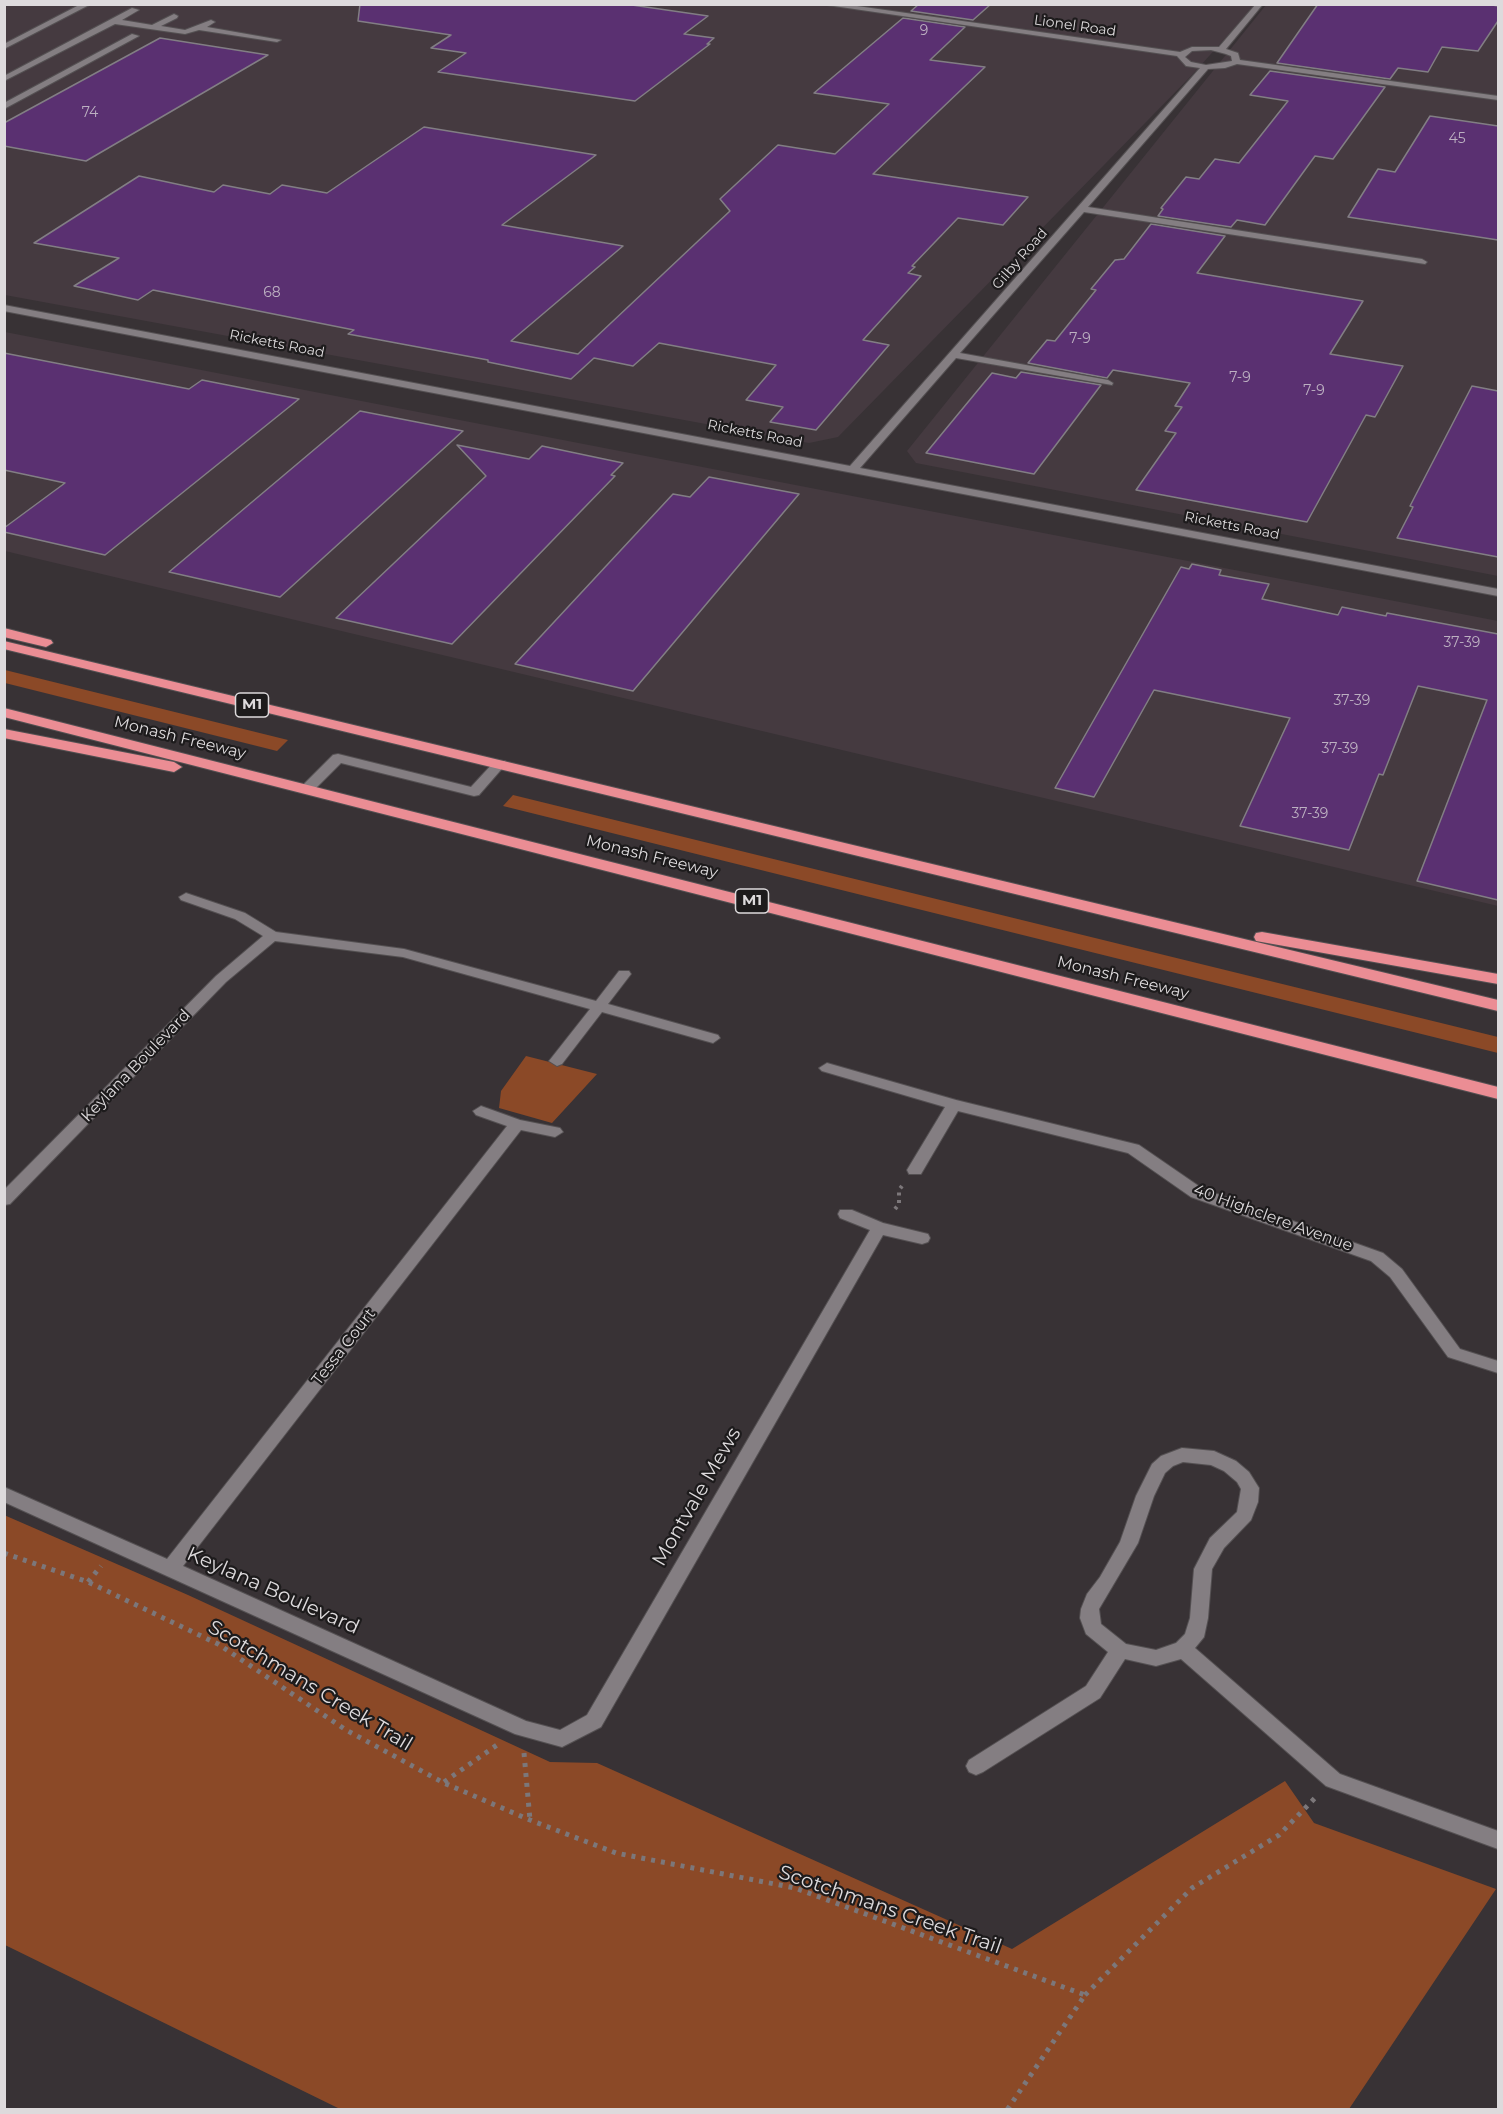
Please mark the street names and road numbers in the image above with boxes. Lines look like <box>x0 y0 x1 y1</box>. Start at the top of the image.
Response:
street label: Lionel Road <box>1033 12 1117 40</box>
street label: Gilby Road <box>989 225 1051 293</box>
street label: Ricketts Road <box>228 327 326 361</box>
street label: Ricketts Road <box>706 417 804 451</box>
street label: Ricketts Road <box>1183 509 1281 543</box>
road number: M1 <box>236 693 268 717</box>
street label: Monash Freeway <box>112 712 248 764</box>
street label: Monash Freeway <box>584 831 720 883</box>
road number: M1 <box>736 889 768 913</box>
street label: Monash Freeway <box>1055 952 1191 1004</box>
street label: Keylana Boulevard <box>77 1006 195 1126</box>
street label: 40 Highclere Avenue <box>1191 1180 1355 1256</box>
street label: Tessa Court <box>308 1305 380 1389</box>
street label: Montvale Mews <box>648 1423 746 1571</box>
street label: Keylana Boulevard <box>183 1542 363 1640</box>
street label: Scotchmans Creek Trail <box>203 1615 417 1757</box>
street label: Scotchmans Creek Trail <box>775 1861 1005 1959</box>

